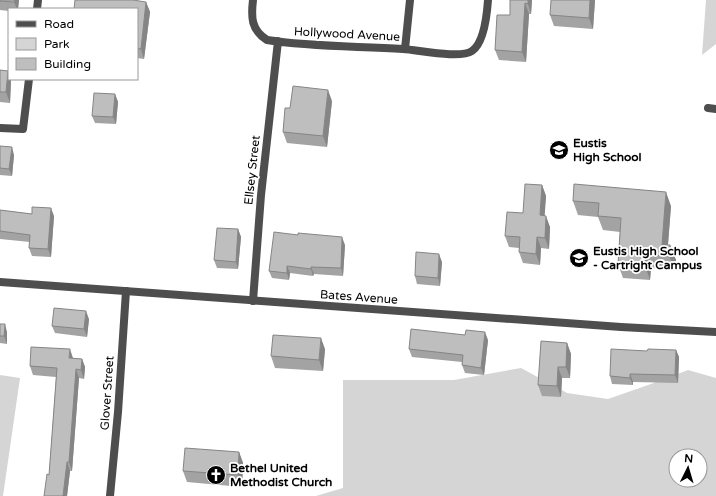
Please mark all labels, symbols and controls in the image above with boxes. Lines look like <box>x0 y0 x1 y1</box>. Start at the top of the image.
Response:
legend <box>8 8 138 80</box>
text: Road <box>44 17 74 31</box>
street label: Hollywood Avenue <box>294 24 401 44</box>
text: Park <box>44 37 70 51</box>
text: Building <box>44 57 91 71</box>
street label: Ellsey Street <box>241 134 263 206</box>
place label: Eustis High School <box>573 136 642 165</box>
school or university icon: Eustis High School <box>548 139 570 161</box>
place label: Eustis High School - Cartright Campus <box>593 244 702 273</box>
school or university icon: Eustis High School - Cartright Campus <box>568 247 590 269</box>
street label: Bates Avenue <box>320 287 399 307</box>
street label: Glover Street <box>97 355 117 431</box>
north arrow <box>668 448 708 488</box>
text: N <box>684 452 694 465</box>
place label: Bethel United Methodist Church <box>230 461 332 489</box>
church icon: Bethel United Methodist Church <box>205 464 227 486</box>

